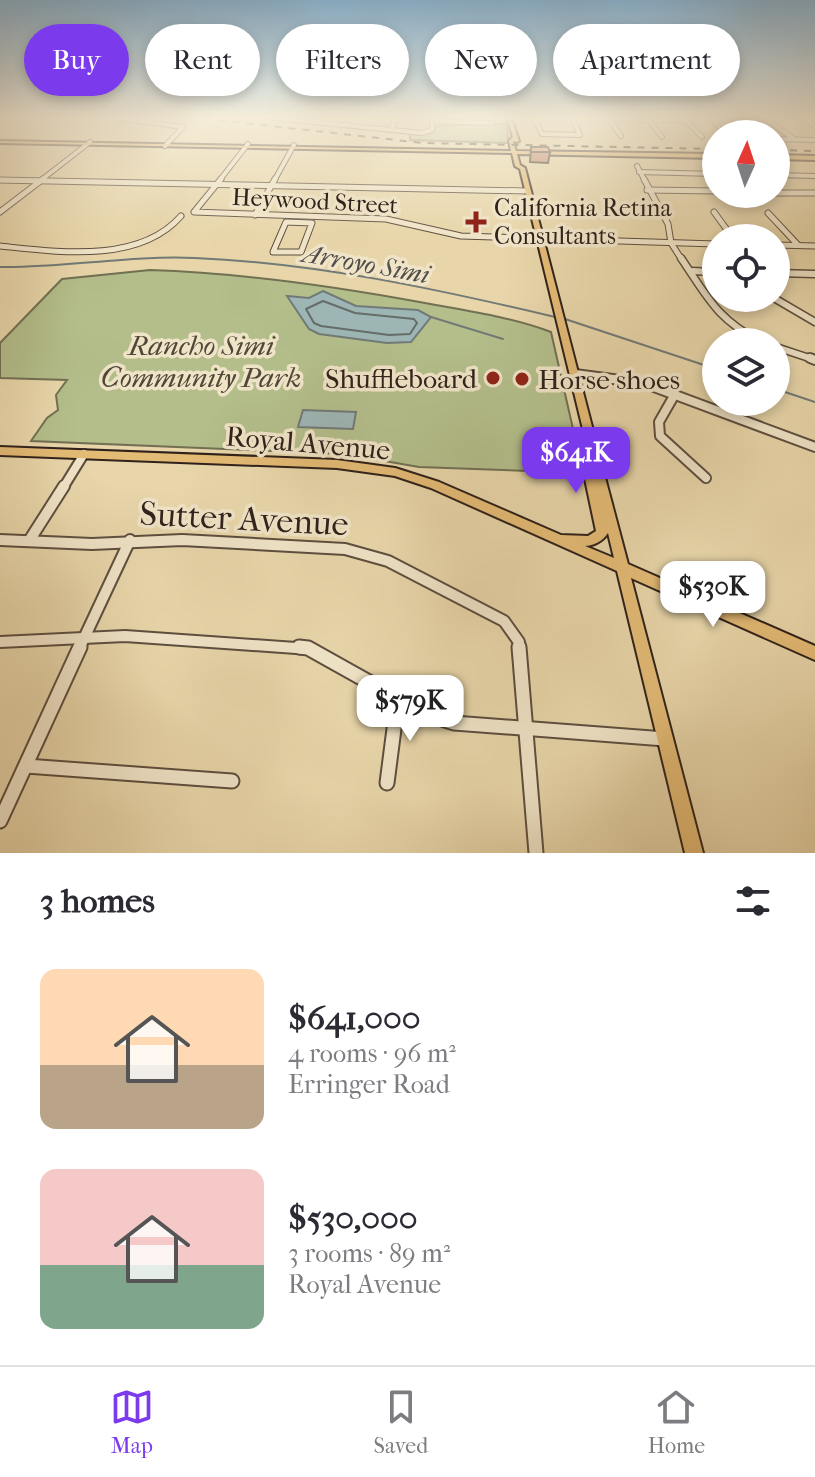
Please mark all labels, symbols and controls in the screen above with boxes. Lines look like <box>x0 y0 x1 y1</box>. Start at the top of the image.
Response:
chip: Buy <box>24 24 129 96</box>
chip: Rent <box>145 24 260 96</box>
chip: Filters <box>276 24 409 96</box>
chip: New <box>425 24 537 96</box>
chip: Apartment <box>553 24 740 96</box>
north arrow <box>702 120 790 208</box>
map controls <box>702 120 790 416</box>
street label: Heywood Street <box>231 183 399 219</box>
place label: California Retina Consultants <box>494 194 673 250</box>
marker: California Retina Consultants <box>465 211 487 233</box>
button: locate <box>702 224 790 312</box>
water label: Arroyo Simi <box>297 237 433 291</box>
button: layers <box>702 328 790 416</box>
park label: Rancho Simi Community Park <box>101 329 301 394</box>
place label: Shuffleboard <box>325 362 478 395</box>
place label: Horse shoes <box>538 363 680 396</box>
marker: Shuffleboard <box>484 369 502 387</box>
marker: Horse shoes <box>513 370 531 388</box>
street label: Royal Avenue <box>224 419 392 467</box>
pin: $641K <box>520 427 632 495</box>
text: $641K <box>540 437 612 468</box>
street label: Sutter Avenue <box>139 494 350 544</box>
pin: $530K <box>657 561 769 629</box>
text: $530K <box>678 571 748 602</box>
pin: $579K <box>354 675 466 743</box>
text: $579K <box>375 685 445 716</box>
icon: filters <box>731 879 775 923</box>
text: 3 homes <box>40 881 155 921</box>
text: $641,000 <box>288 998 421 1038</box>
icon: home <box>104 1001 200 1097</box>
text: 4 rooms · 96 m² <box>288 1038 456 1069</box>
text: Erringer Road <box>288 1069 450 1100</box>
text: $530,000 <box>288 1198 417 1238</box>
icon: home <box>104 1201 200 1297</box>
text: 3 rooms · 89 m² <box>288 1238 450 1269</box>
text: Royal Avenue <box>288 1269 441 1300</box>
tab: Map <box>110 1385 154 1459</box>
tab: Saved <box>374 1385 428 1459</box>
tab: Home <box>648 1385 705 1459</box>

